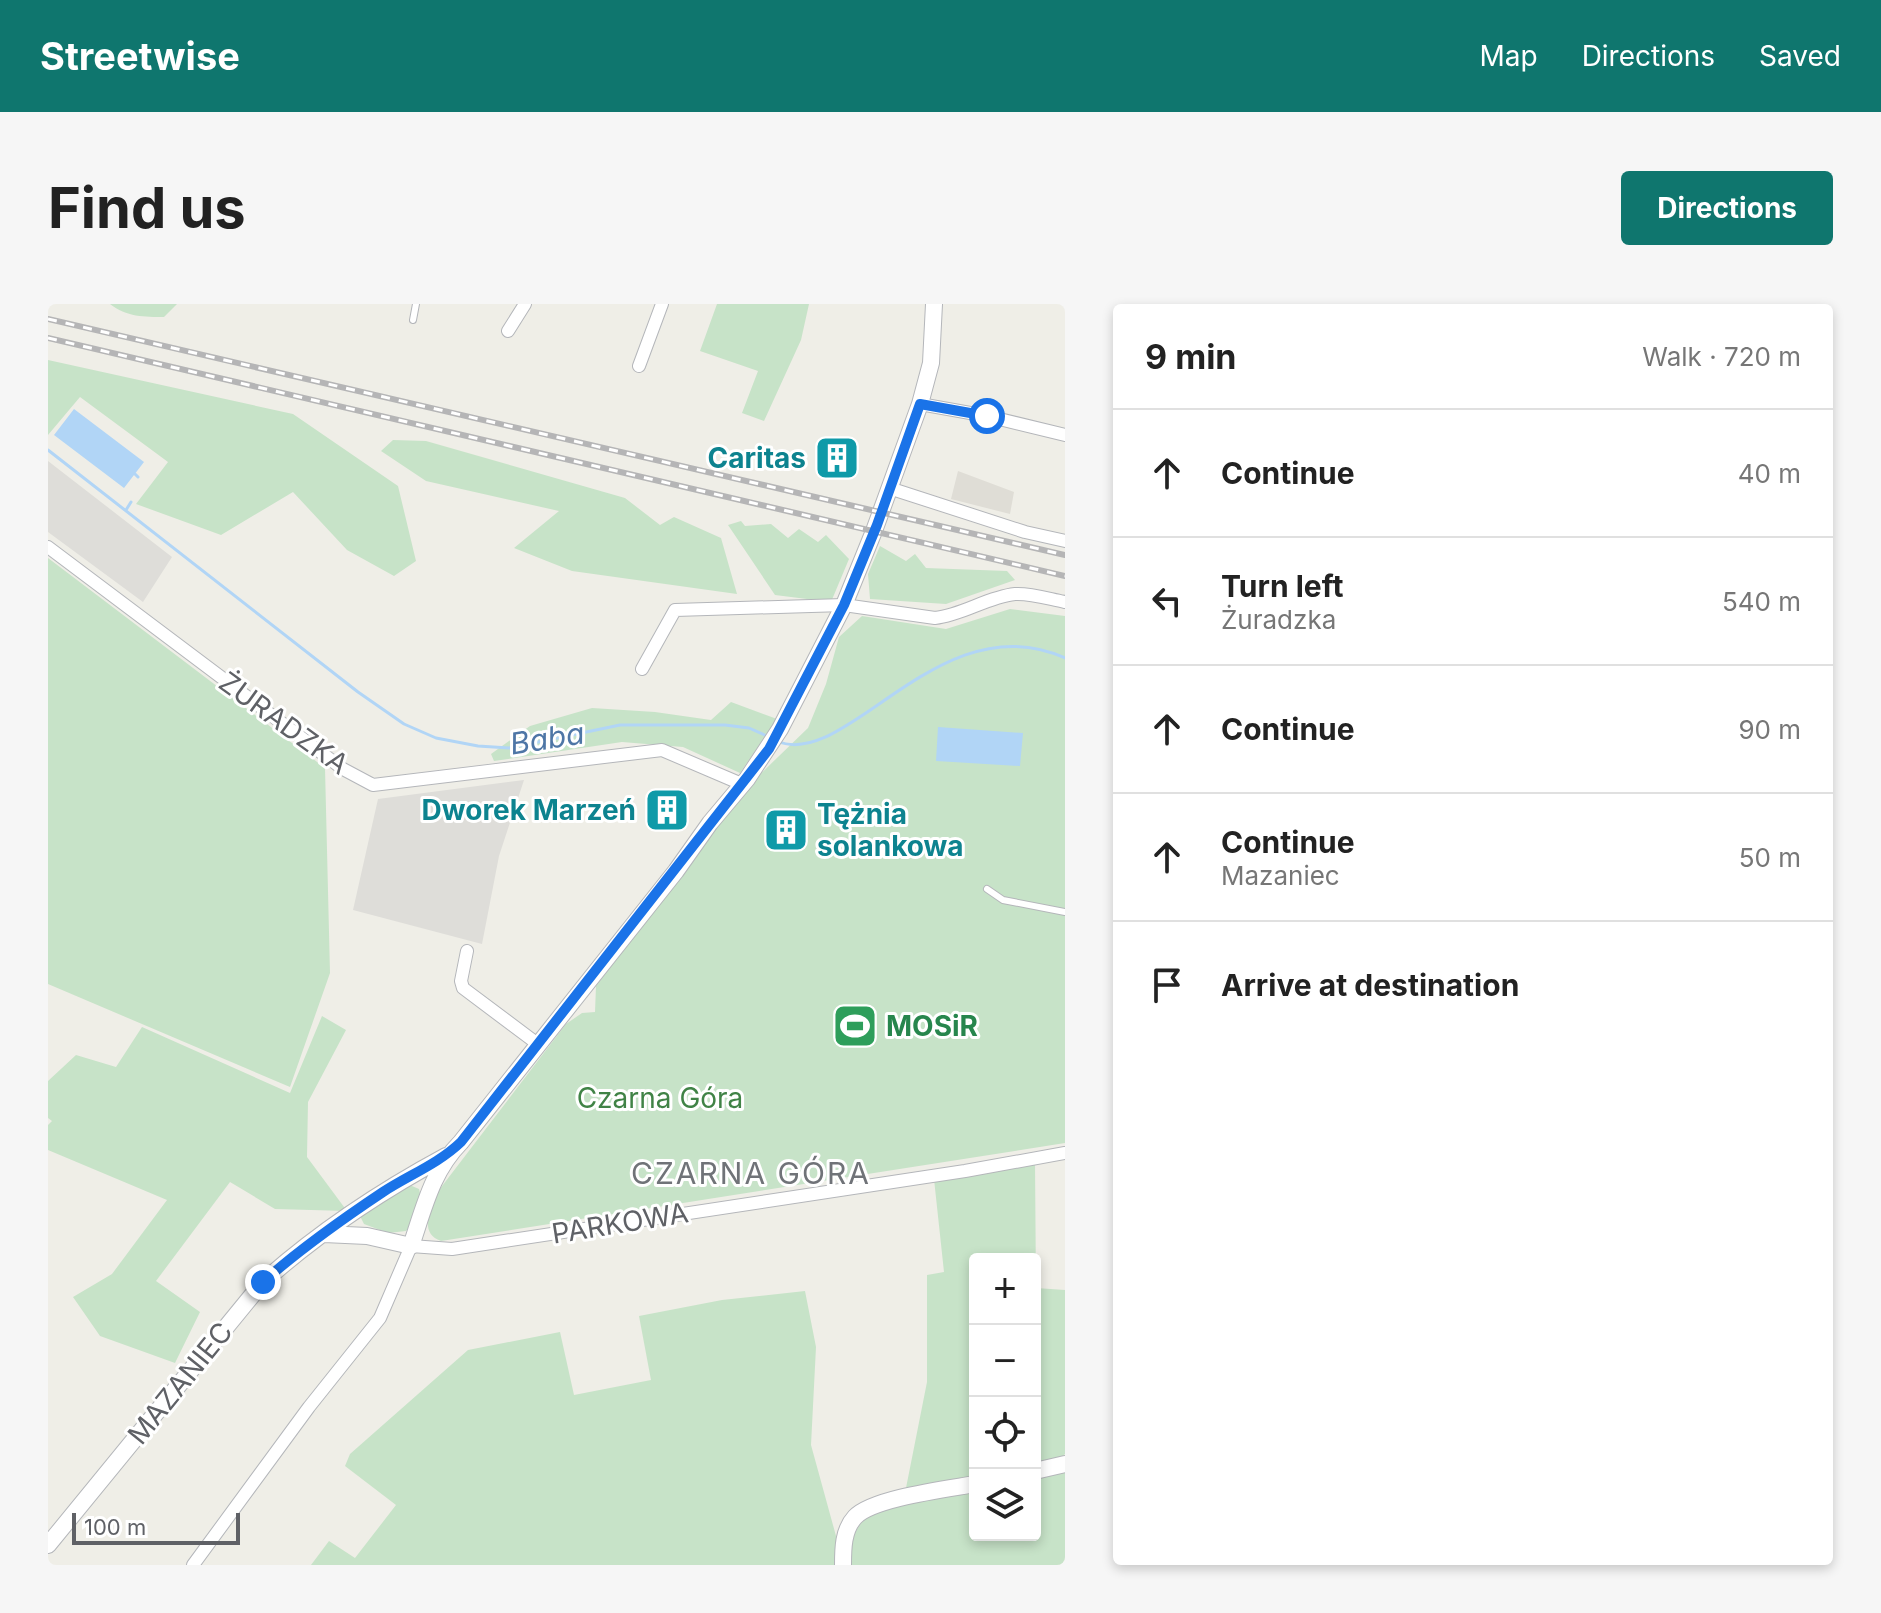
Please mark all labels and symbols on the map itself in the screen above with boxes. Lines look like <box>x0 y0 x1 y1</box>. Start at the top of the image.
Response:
route start <box>969 398 1005 434</box>
building icon: Caritas <box>813 434 861 482</box>
place label: Caritas <box>708 441 806 475</box>
street label: ŻURADZKA <box>213 665 355 781</box>
water label: Baba <box>507 714 587 762</box>
building icon: Dworek Marzeń <box>643 786 691 834</box>
place label: Dworek Marzeń <box>422 793 636 827</box>
place label: Tężnia solankowa <box>817 797 964 863</box>
building icon: Tężnia solankowa <box>762 806 810 854</box>
sports icon: MOSiR <box>831 1002 879 1050</box>
place label: MOSiR <box>886 1009 978 1043</box>
park label: Czarna Góra <box>577 1081 743 1115</box>
district label: CZARNA GÓRA <box>631 1155 871 1191</box>
street label: PARKOWA <box>549 1195 691 1251</box>
route end <box>245 1264 281 1300</box>
street label: MAZANIEC <box>120 1315 240 1451</box>
scale bar <box>72 1509 240 1545</box>

